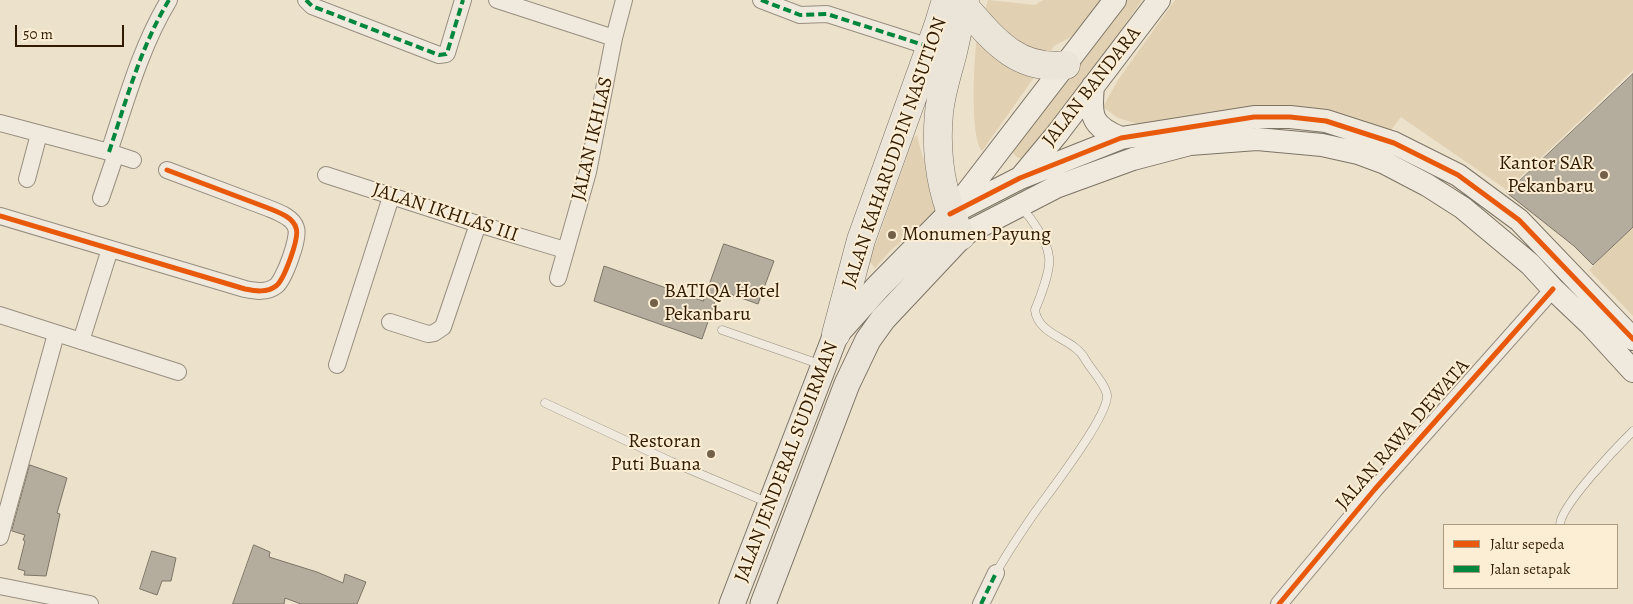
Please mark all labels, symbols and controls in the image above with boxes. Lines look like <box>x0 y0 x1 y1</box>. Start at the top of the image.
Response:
street label: JALAN KAHARUDDIN NASUTION <box>837 14 953 292</box>
scale bar <box>18 15 126 47</box>
street label: JALAN BANDARA <box>1038 22 1146 152</box>
text: 50 m <box>23 24 53 44</box>
street label: JALAN IKHLAS <box>567 75 619 203</box>
place label: Kantor SAR Pekanbaru <box>1499 152 1594 199</box>
marker: Kantor SAR Pekanbaru <box>1598 169 1610 181</box>
street label: JALAN IKHLAS III <box>369 178 521 248</box>
place label: Monumen Payung <box>902 223 1051 247</box>
marker: Monumen Payung <box>886 229 898 241</box>
place label: BATIQA Hotel Pekanbaru <box>664 280 780 327</box>
marker: BATIQA Hotel Pekanbaru <box>648 297 660 309</box>
street label: JALAN JENDERAL SUDIRMAN <box>730 338 844 586</box>
street label: JALAN RAWA DEWATA <box>1331 355 1475 515</box>
place label: Restoran Puti Buana <box>611 430 701 477</box>
marker: Restoran Puti Buana <box>705 448 717 460</box>
legend <box>1443 524 1618 589</box>
text: Jalur sepeda <box>1490 534 1564 554</box>
text: Jalan setapak <box>1490 559 1570 579</box>

